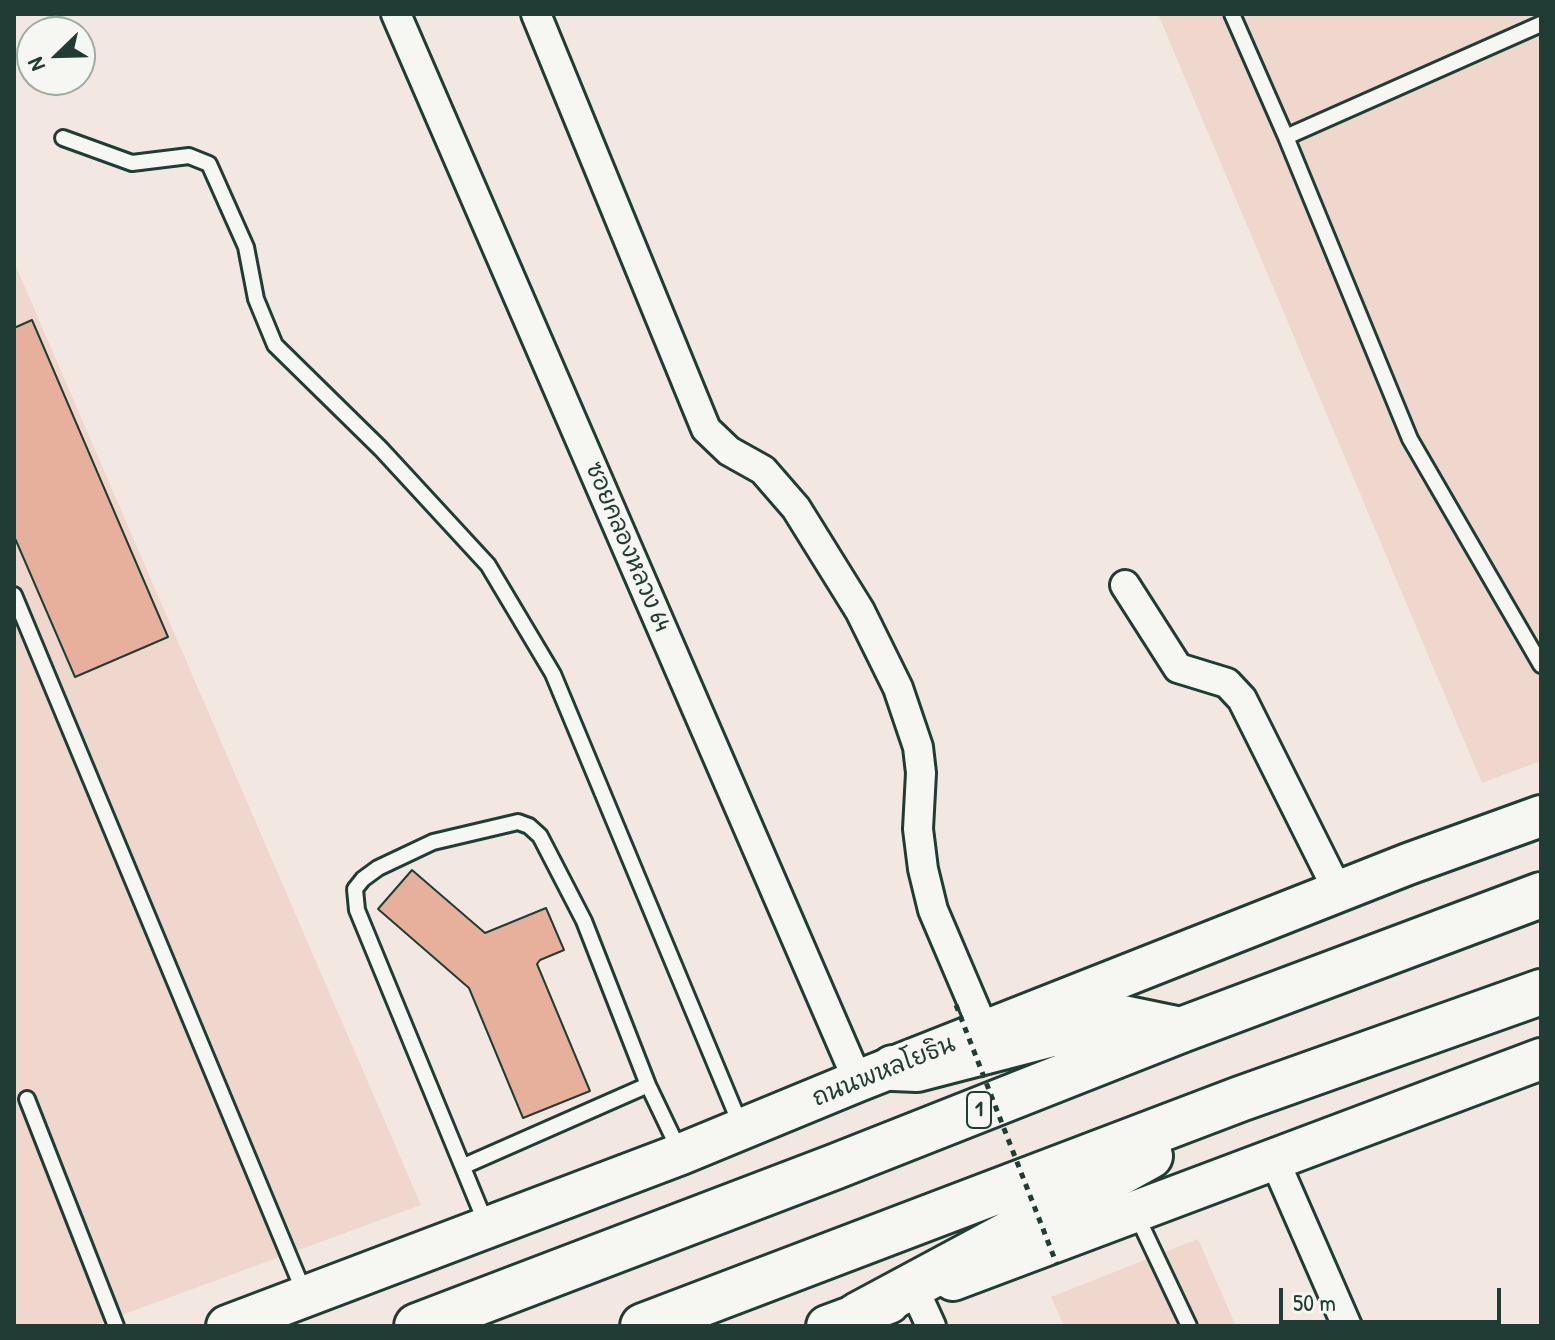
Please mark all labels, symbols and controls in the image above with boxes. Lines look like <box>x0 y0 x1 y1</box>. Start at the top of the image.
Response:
north arrow <box>16 16 96 96</box>
text: N <box>20 53 52 76</box>
street label: ซอยคลองหลวง 64 <box>578 458 676 636</box>
street label: ถนนพหลโยธิน <box>808 1030 960 1114</box>
road number: 1 <box>967 1092 991 1128</box>
scale bar <box>1283 1272 1505 1322</box>
text: 50 m <box>1293 1286 1336 1318</box>

